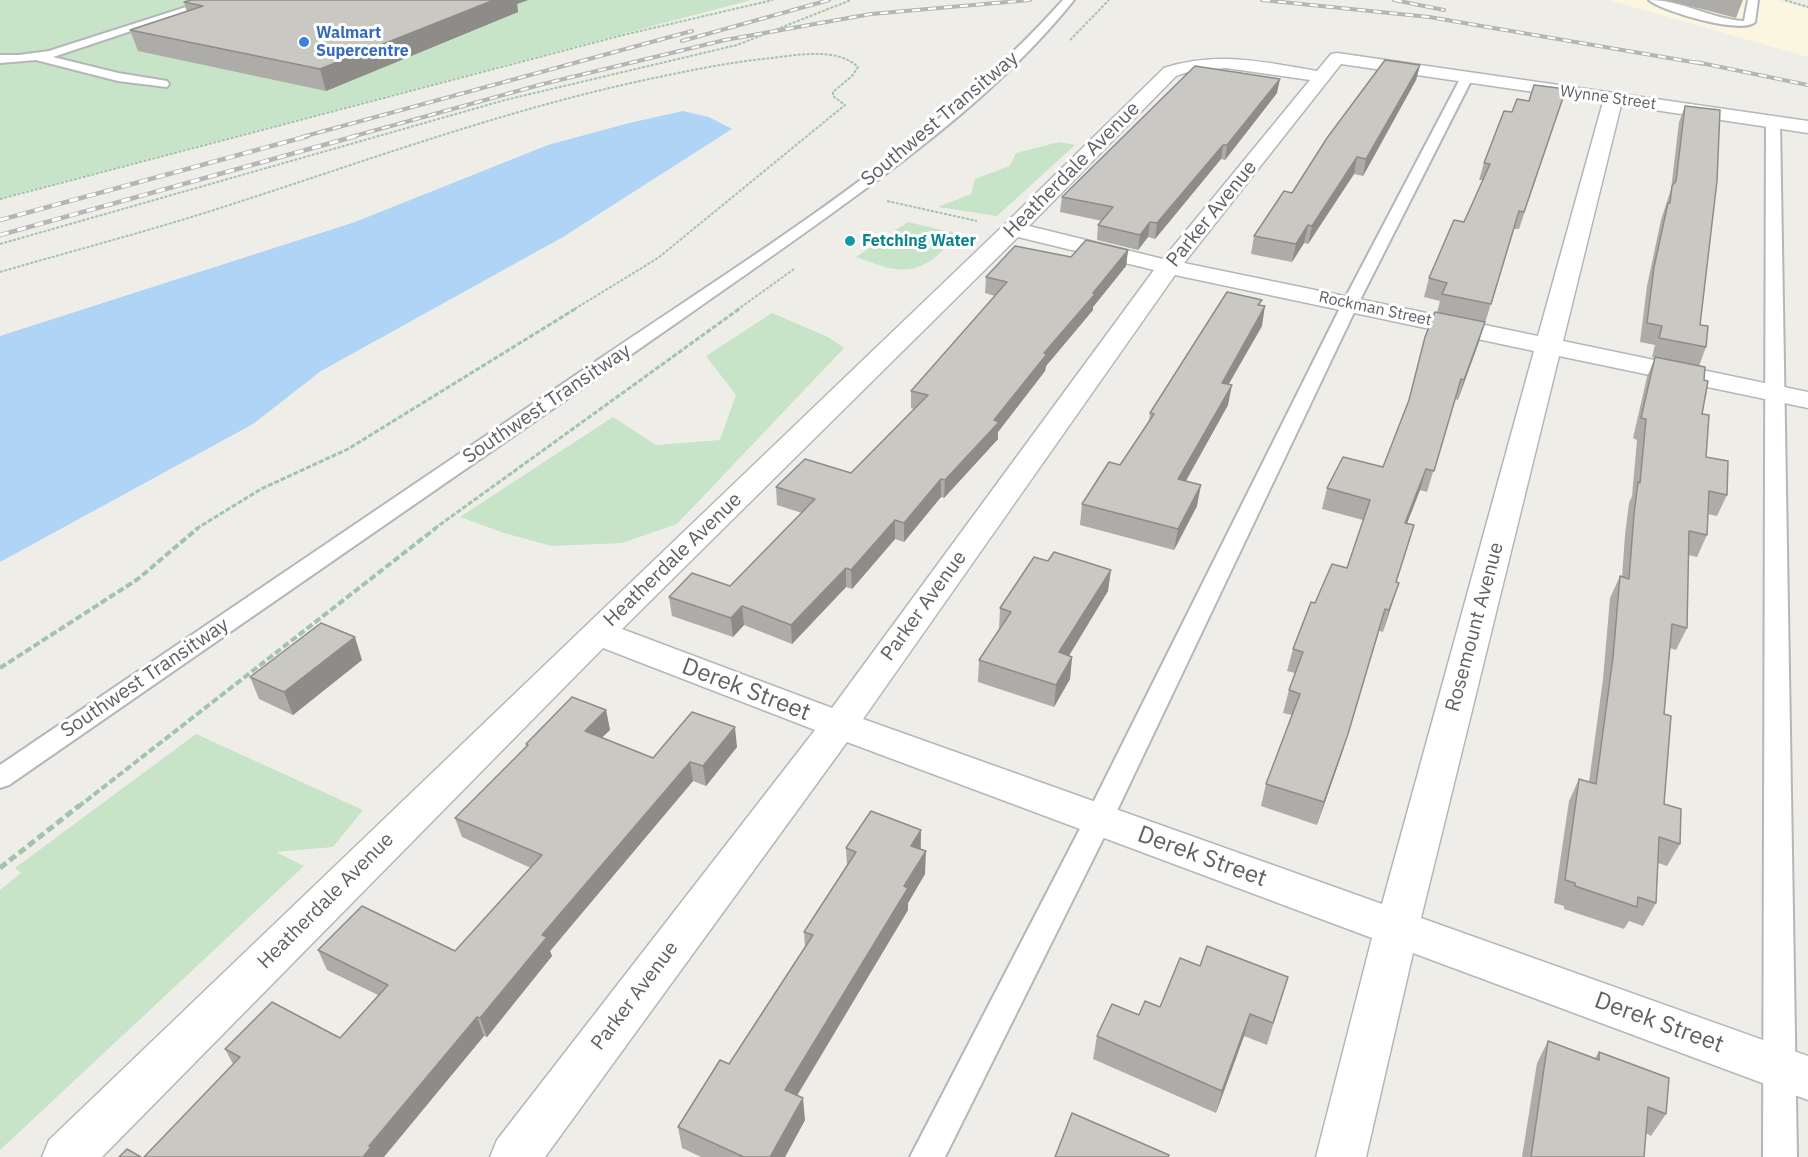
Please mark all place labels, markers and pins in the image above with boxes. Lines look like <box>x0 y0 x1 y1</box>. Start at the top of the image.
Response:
place label: Walmart Supercentre <box>316 23 409 61</box>
marker: Walmart Supercentre <box>297 35 311 49</box>
place label: Fetching Water <box>862 231 976 251</box>
marker: Fetching Water <box>843 234 857 248</box>

